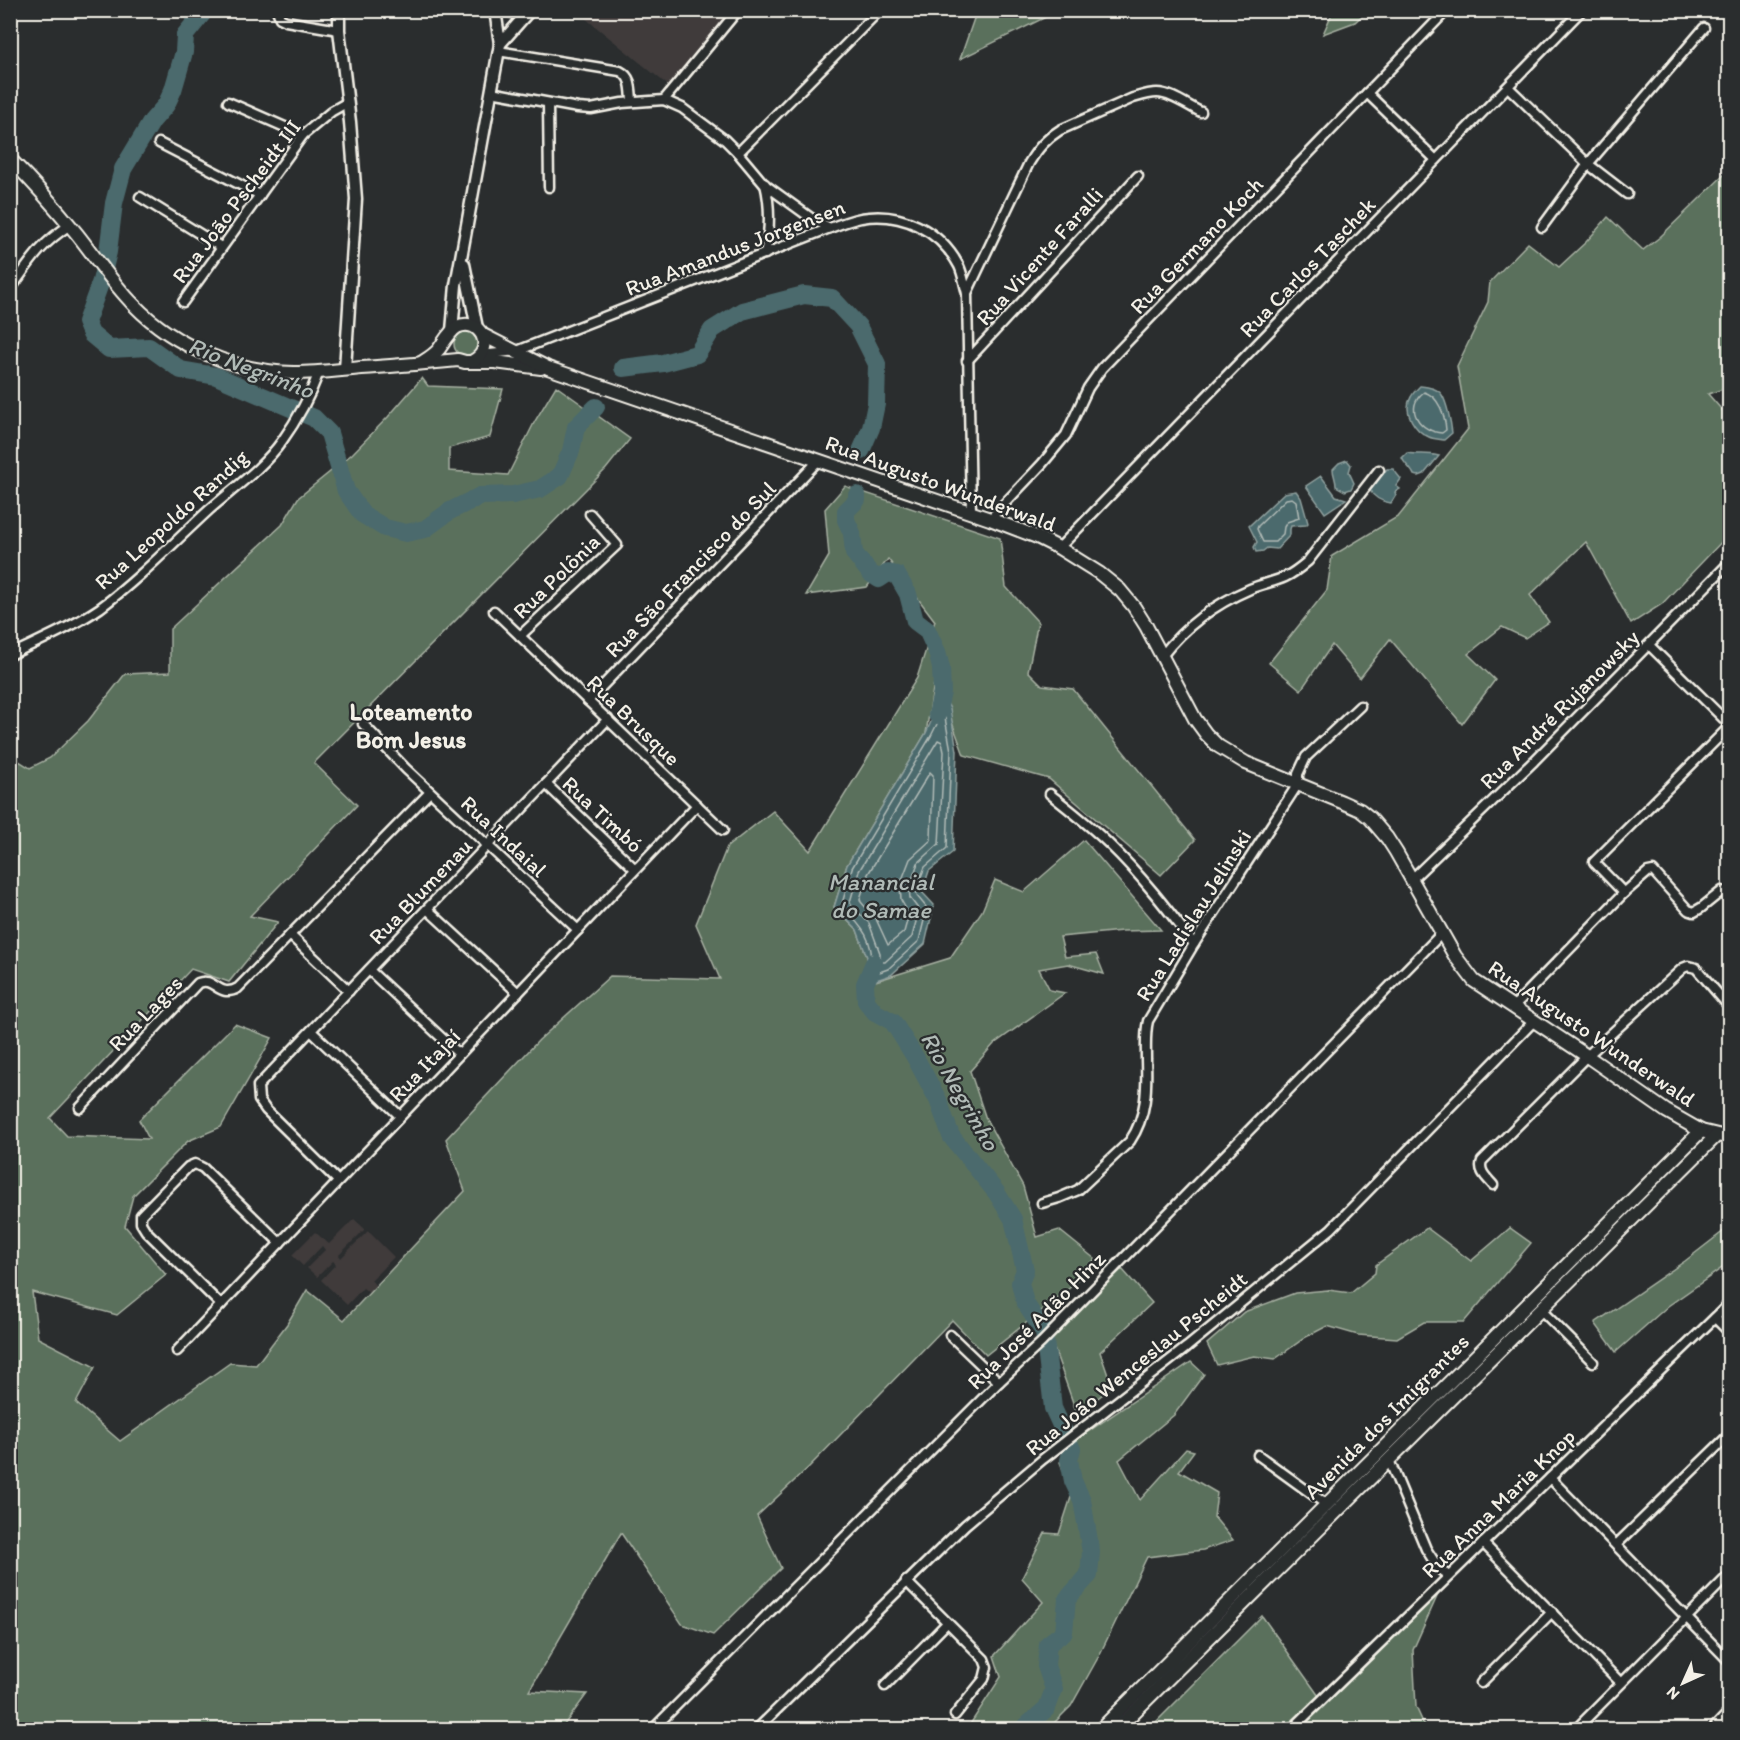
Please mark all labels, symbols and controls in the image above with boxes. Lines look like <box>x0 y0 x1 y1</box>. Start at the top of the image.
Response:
street label: Rua João Pscheidt III <box>166 114 307 289</box>
street label: Rua Germano Koch <box>1124 171 1269 320</box>
street label: Rua Vicente Faralli <box>970 182 1109 331</box>
street label: Rua Carlos Taschek <box>1234 191 1382 343</box>
street label: Rua Amandus Jorgensen <box>621 193 849 302</box>
water label: Rio Negrinho <box>184 330 319 405</box>
street label: Rua Augusto Wunderwald <box>822 429 1060 538</box>
street label: Rua Leopoldo Randig <box>89 443 254 595</box>
street label: Rua São Francisco do Sul <box>599 475 782 663</box>
street label: Rua Polônia <box>507 528 606 624</box>
street label: Rua André Rujanowsky <box>1474 623 1645 795</box>
street label: Rua Brusque <box>581 669 686 772</box>
district label: Loteamento Bom Jesus <box>350 697 472 754</box>
street label: Rua Timbó <box>557 770 649 858</box>
street label: Rua Indaial <box>455 790 552 883</box>
street label: Rua Ladislau Jelinski <box>1130 824 1257 1006</box>
street label: Rua Blumenau <box>363 833 478 950</box>
water label: Manancial do Samae <box>828 867 936 924</box>
street label: Rua Augusto Wunderwald <box>1483 954 1700 1113</box>
street label: Rua Lages <box>103 970 188 1057</box>
street label: Rua Itajaí <box>383 1023 466 1108</box>
water label: Rio Negrinho <box>915 1026 1006 1156</box>
street label: Rua José Adão Hinz <box>961 1245 1111 1395</box>
street label: Rua João Wenceslau Pscheidt <box>1020 1265 1253 1461</box>
street label: Avenida dos Imigrantes <box>1298 1328 1475 1505</box>
street label: Rua Anna Maria Knop <box>1416 1423 1581 1584</box>
north arrow <box>1653 1653 1713 1713</box>
text: N <box>1662 1683 1683 1704</box>

